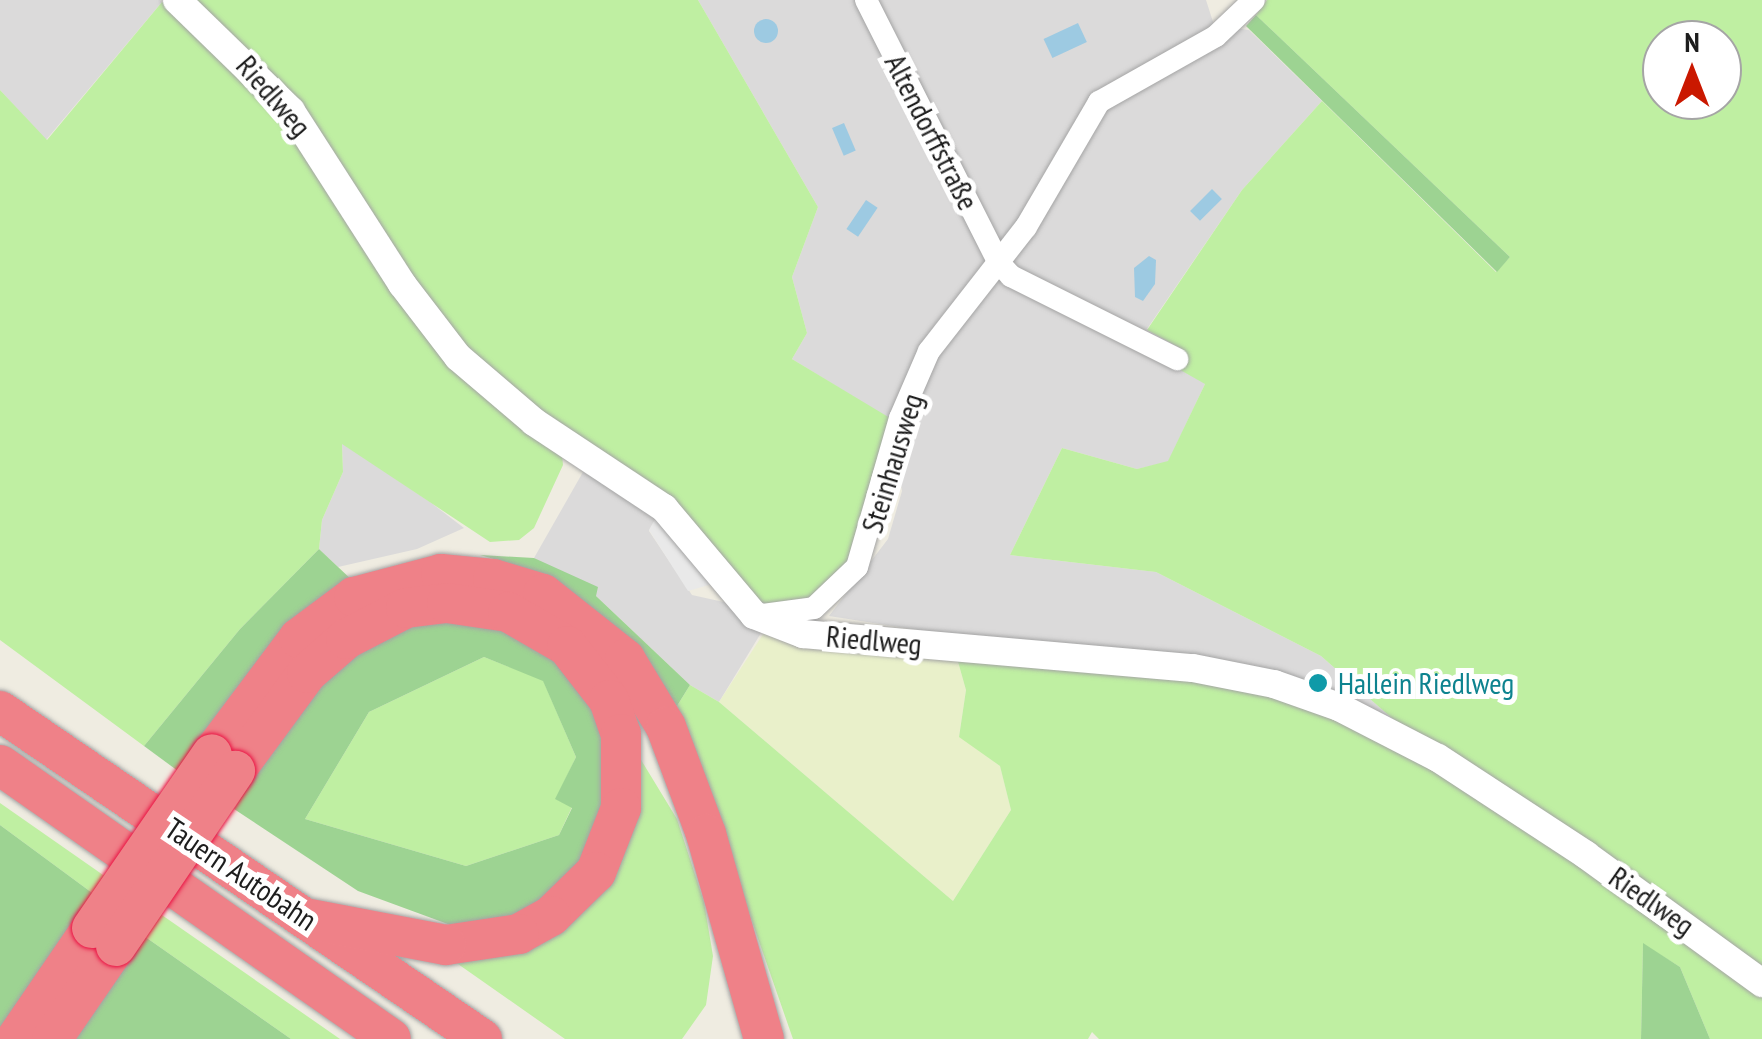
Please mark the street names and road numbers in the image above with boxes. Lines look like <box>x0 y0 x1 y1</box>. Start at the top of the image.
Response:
street label: Riedlweg <box>229 48 319 144</box>
street label: Altendorffstraße <box>877 48 987 216</box>
street label: Steinhausweg <box>854 389 930 537</box>
street label: Riedlweg <box>825 618 923 662</box>
street label: Tauern Autobahn <box>158 810 324 938</box>
street label: Riedlweg <box>1602 859 1702 943</box>

